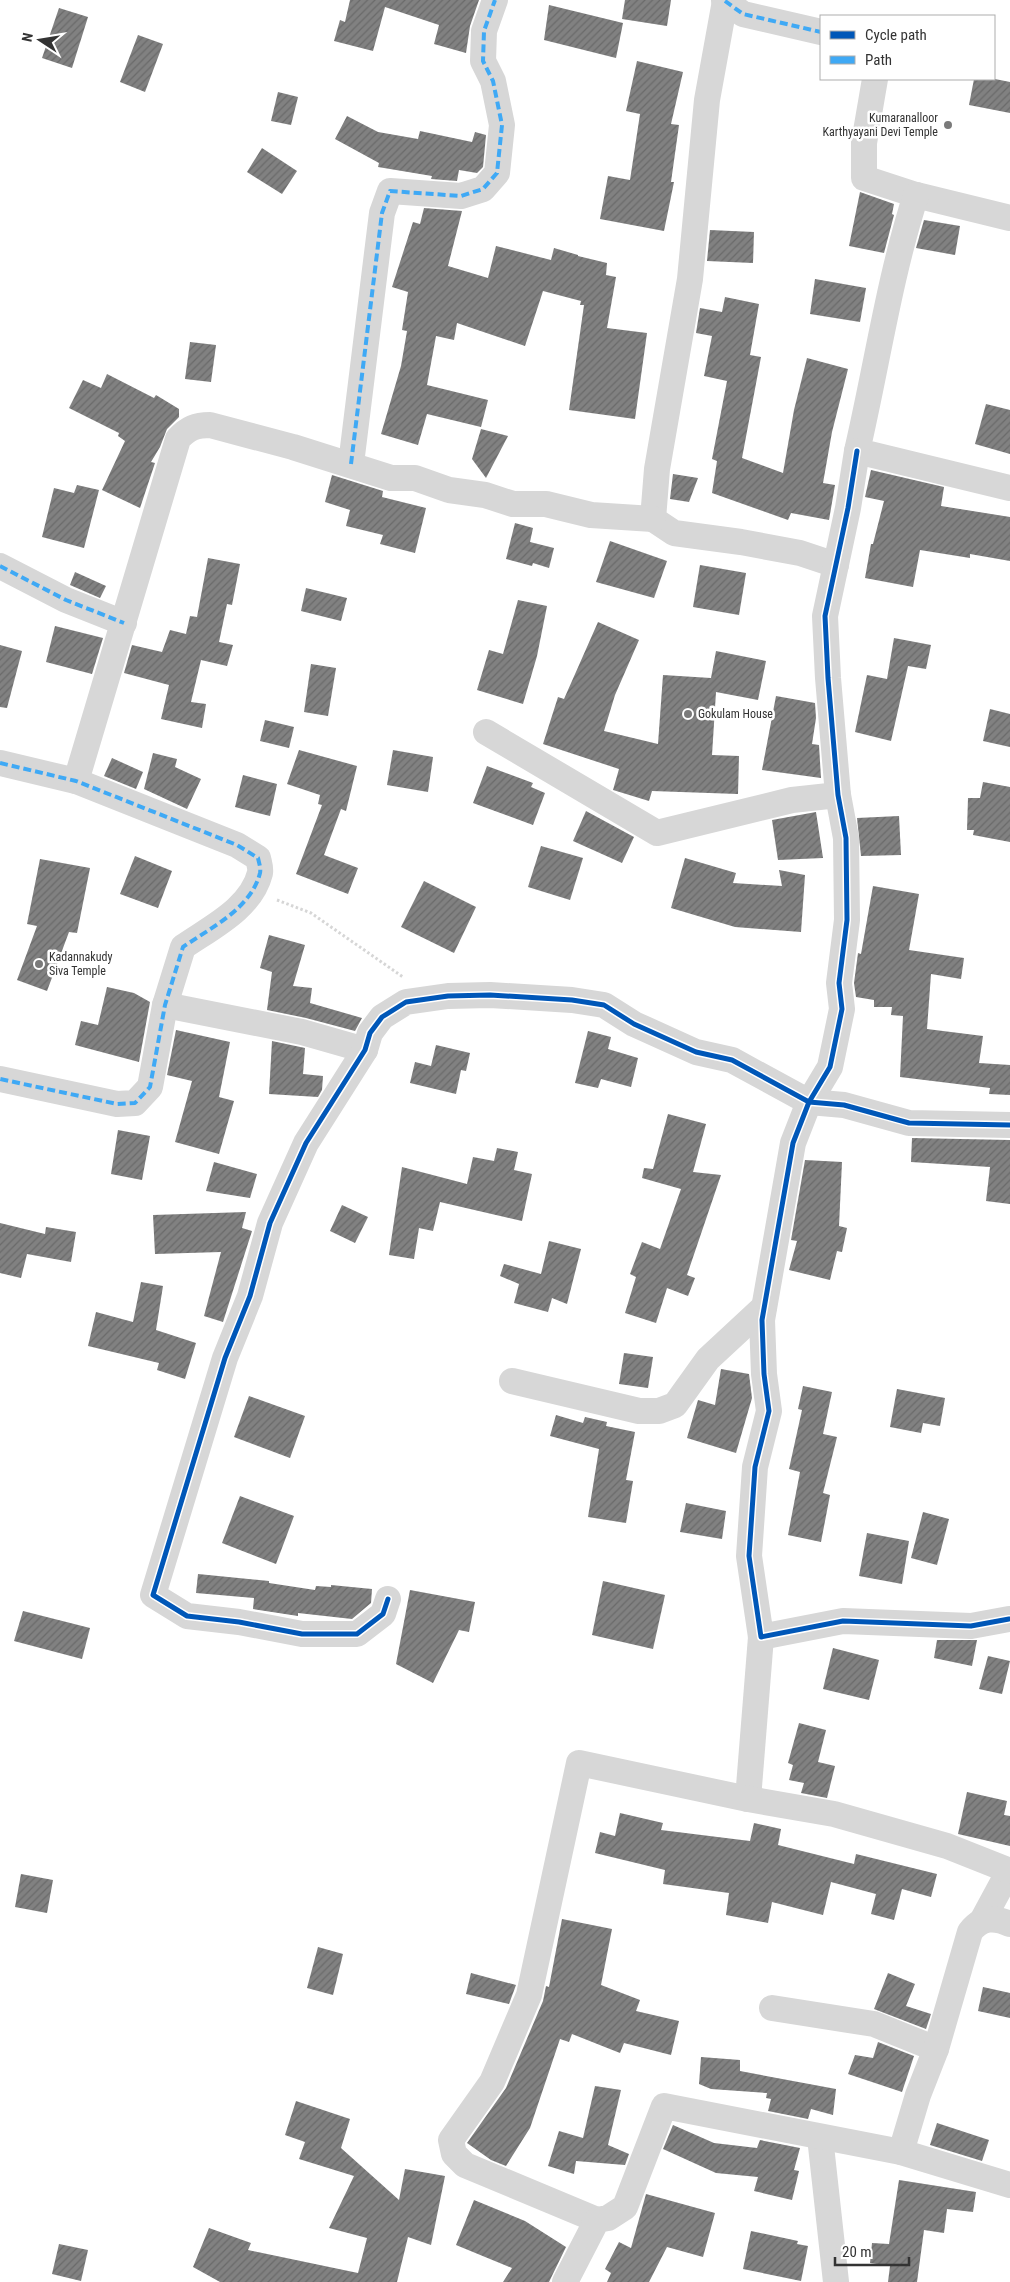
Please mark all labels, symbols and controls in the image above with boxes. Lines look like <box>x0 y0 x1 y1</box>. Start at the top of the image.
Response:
north arrow <box>15 15 65 65</box>
legend <box>820 15 995 80</box>
text: Cycle path <box>865 26 927 44</box>
text: N <box>19 31 36 43</box>
text: Path <box>865 51 892 69</box>
place label: Kumaranalloor Karthyayani Devi Temple <box>822 111 938 139</box>
marker: Kumaranalloor Karthyayani Devi Temple <box>942 119 954 131</box>
place label: Gokulam House <box>698 707 773 721</box>
marker: Gokulam House <box>682 708 694 720</box>
place label: Kadannakudy Siva Temple <box>49 950 113 978</box>
marker: Kadannakudy Siva Temple <box>33 958 45 970</box>
scale bar <box>835 2234 909 2266</box>
text: 20 m <box>842 2243 872 2261</box>

